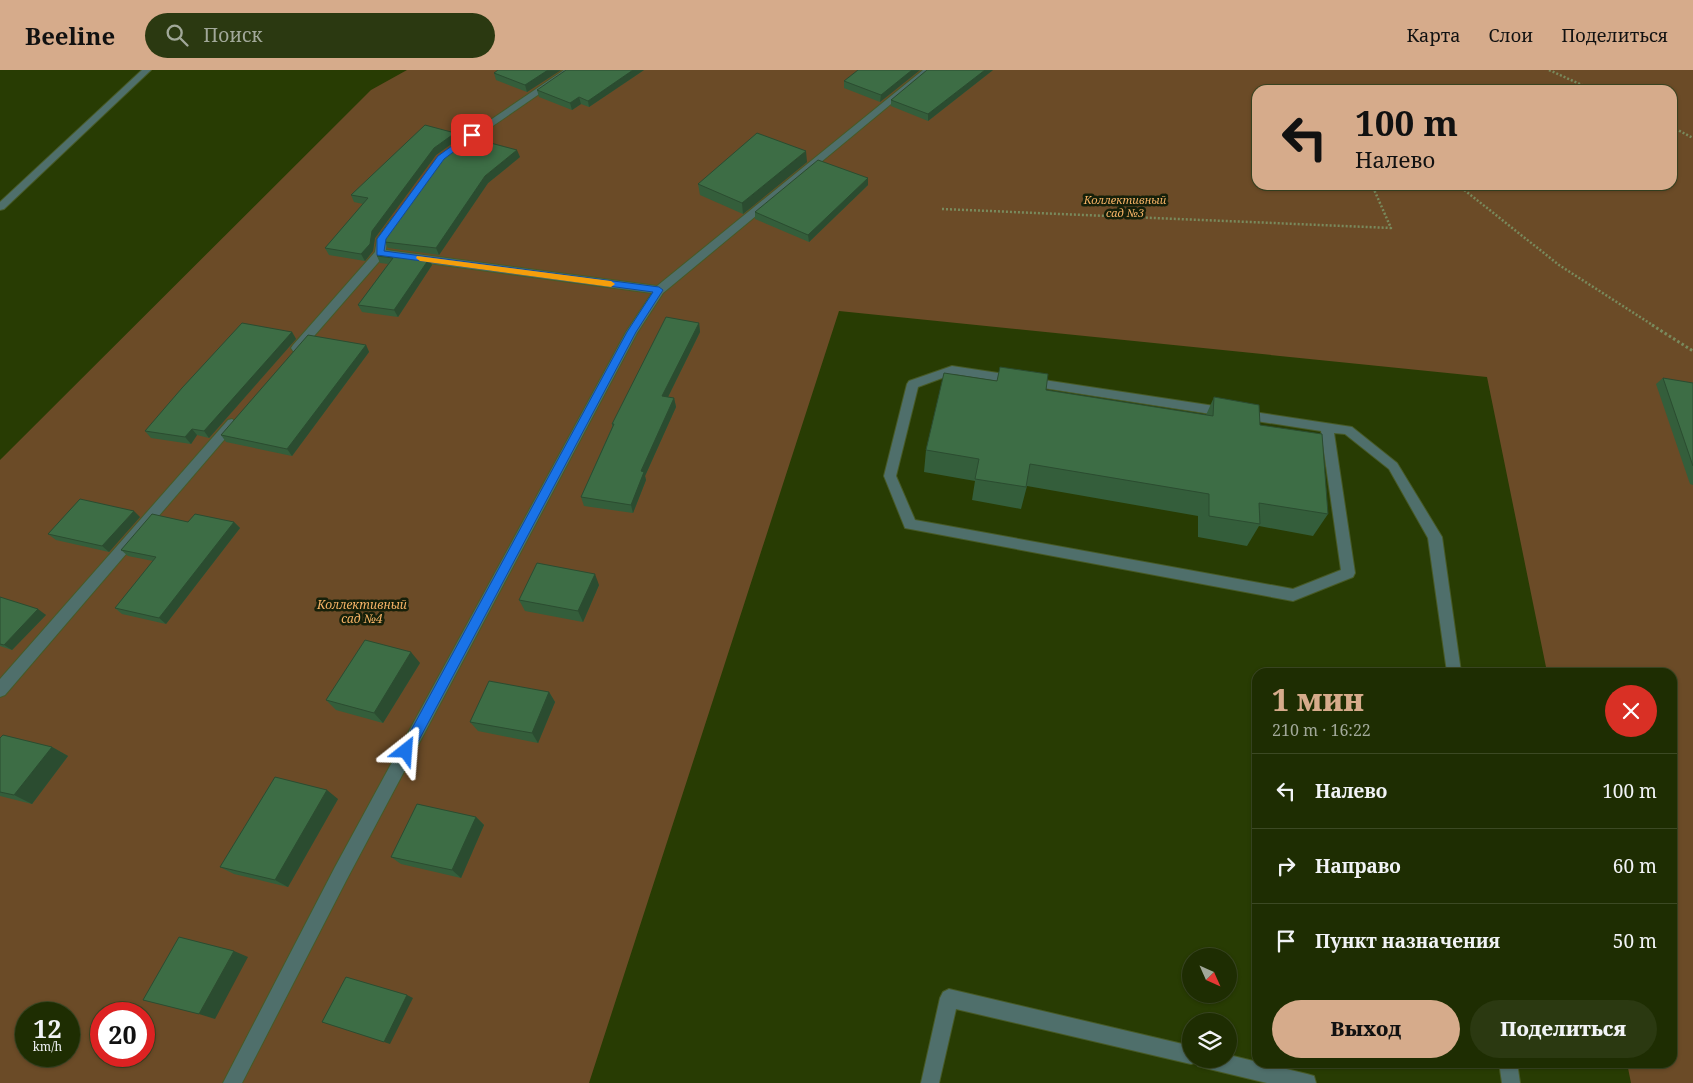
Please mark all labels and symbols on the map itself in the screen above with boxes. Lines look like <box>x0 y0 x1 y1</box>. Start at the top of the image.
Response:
pin <box>451 114 493 156</box>
park label: Коллективный сад №3 <box>1083 192 1167 220</box>
park label: Коллективный сад №4 <box>316 596 407 627</box>
position arrow <box>379 724 431 776</box>
north arrow <box>1182 948 1238 1002</box>
speed limit sign: 20 <box>90 1002 155 1067</box>

